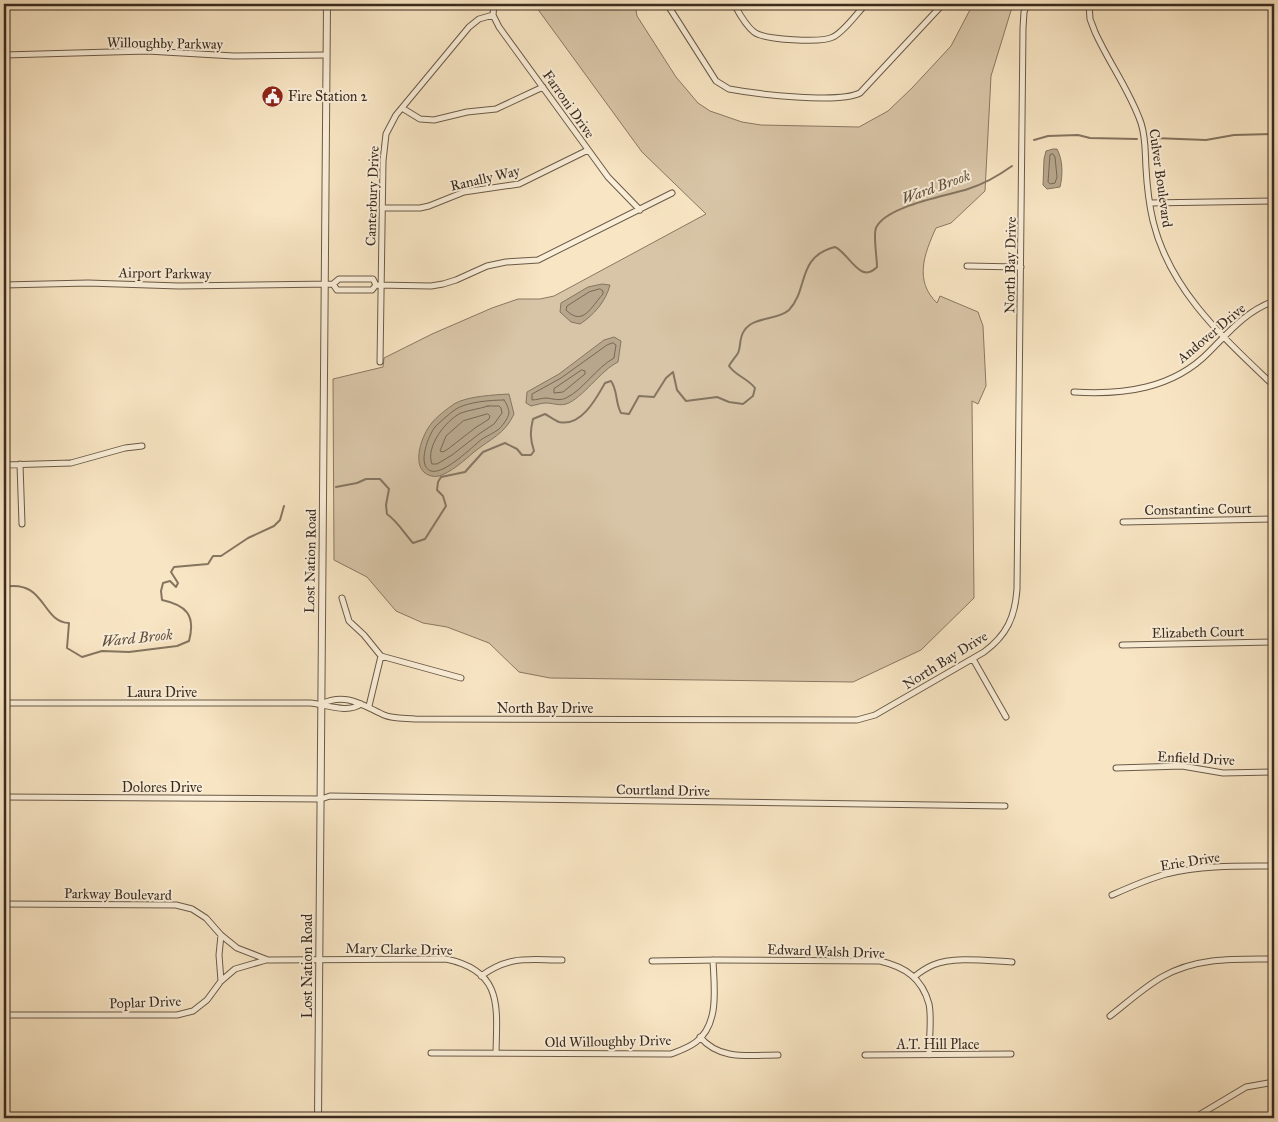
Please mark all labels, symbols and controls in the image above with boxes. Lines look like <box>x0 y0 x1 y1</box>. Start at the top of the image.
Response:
street label: Willoughby Parkway <box>107 34 224 53</box>
street label: Farroni Drive <box>539 67 598 142</box>
public building icon: Fire Station 2 <box>260 84 284 108</box>
place label: Fire Station 2 <box>288 88 367 105</box>
street label: Culver Boulevard <box>1145 128 1176 229</box>
street label: Canterbury Drive <box>362 145 383 246</box>
street label: Ranally Way <box>449 162 522 195</box>
water label: Ward Brook <box>899 166 973 208</box>
street label: North Bay Drive <box>1001 216 1020 313</box>
street label: Airport Parkway <box>118 264 212 283</box>
street label: Andover Drive <box>1173 300 1249 368</box>
street label: Constantine Court <box>1144 500 1252 519</box>
street label: Lost Nation Road <box>301 509 320 613</box>
street label: Elizabeth Court <box>1151 623 1245 642</box>
water label: Ward Brook <box>100 625 174 651</box>
street label: North Bay Drive <box>900 628 991 693</box>
street label: Laura Drive <box>127 684 197 701</box>
street label: North Bay Drive <box>497 700 594 717</box>
street label: Enfield Drive <box>1157 748 1235 769</box>
street label: Dolores Drive <box>122 779 202 796</box>
street label: Courtland Drive <box>616 781 710 800</box>
street label: Erie Drive <box>1159 848 1221 875</box>
street label: Parkway Boulevard <box>64 885 172 904</box>
street label: Lost Nation Road <box>299 914 316 1018</box>
street label: Mary Clarke Drive <box>345 940 453 959</box>
street label: Edward Walsh Drive <box>767 941 885 962</box>
street label: Poplar Drive <box>109 993 182 1012</box>
street label: Old Willoughby Drive <box>545 1032 672 1051</box>
street label: A.T. Hill Place <box>896 1036 980 1053</box>

